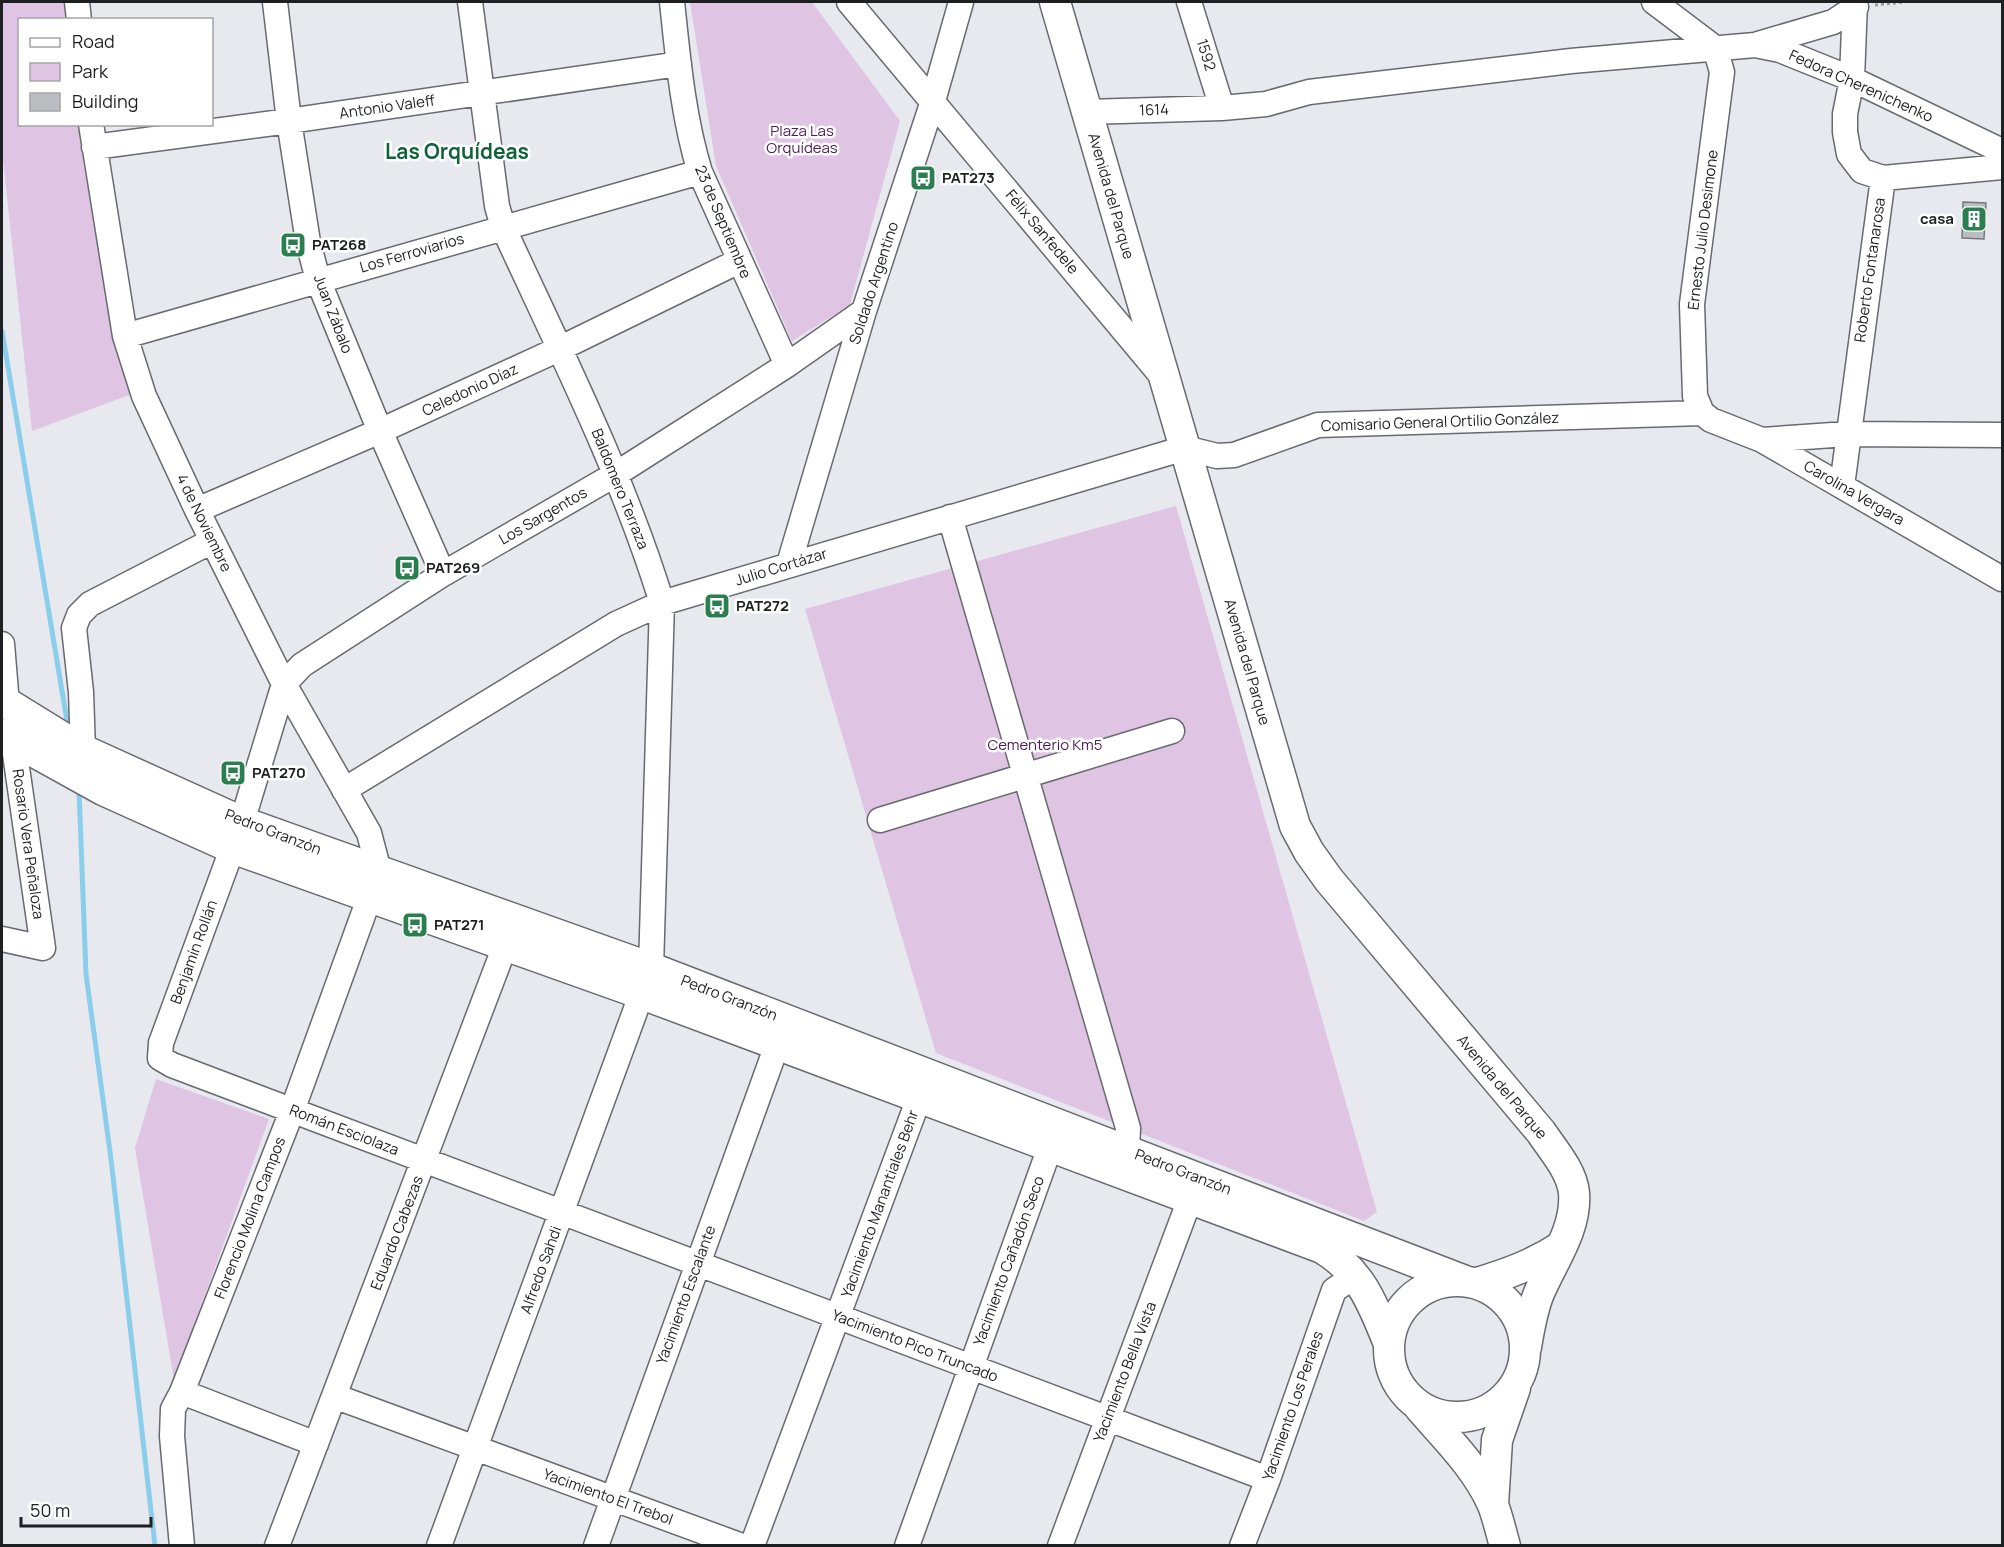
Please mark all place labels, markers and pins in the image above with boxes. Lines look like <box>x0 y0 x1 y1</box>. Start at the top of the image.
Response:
bus stop icon: PAT273 <box>908 163 938 193</box>
place label: PAT273 <box>942 167 995 188</box>
building icon: casa <box>1959 204 1989 234</box>
place label: casa <box>1920 208 1954 229</box>
bus stop icon: PAT268 <box>278 230 308 260</box>
place label: PAT268 <box>312 234 367 255</box>
bus stop icon: PAT269 <box>392 553 422 583</box>
place label: PAT269 <box>426 557 480 578</box>
bus stop icon: PAT272 <box>702 591 732 621</box>
place label: PAT272 <box>736 595 789 616</box>
bus stop icon: PAT270 <box>218 758 248 788</box>
place label: PAT270 <box>252 762 306 783</box>
bus stop icon: PAT271 <box>400 910 430 940</box>
place label: PAT271 <box>434 914 485 935</box>

